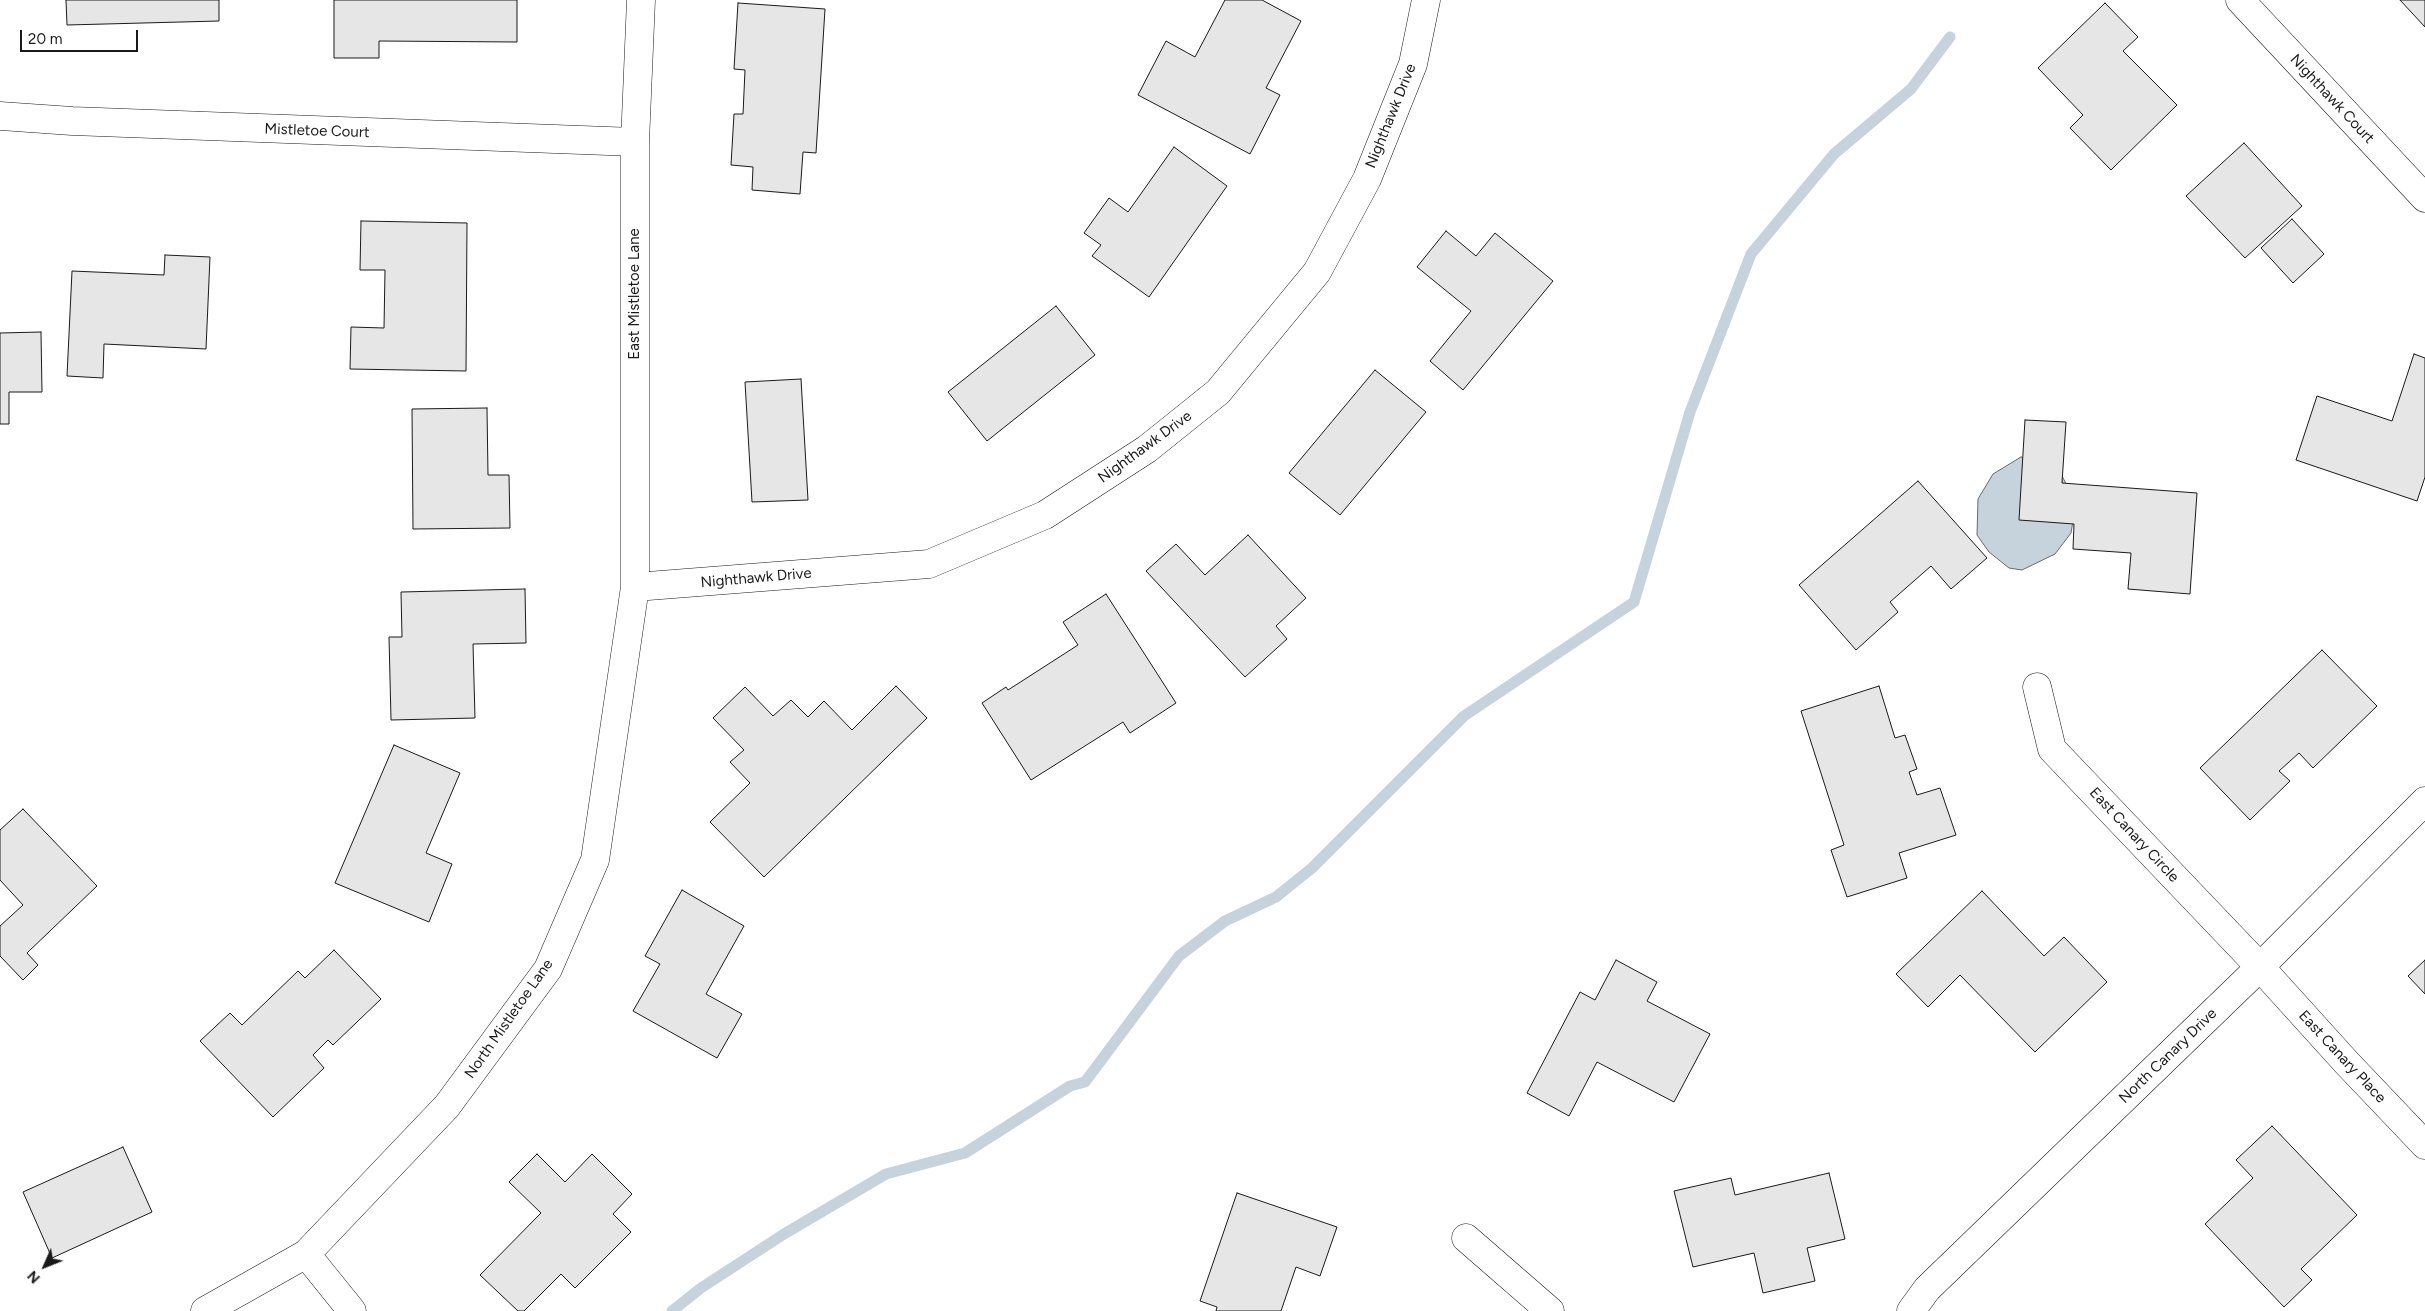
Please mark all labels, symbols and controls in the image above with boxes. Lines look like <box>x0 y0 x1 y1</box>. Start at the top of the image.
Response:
scale bar <box>22 20 140 52</box>
text: 20 m <box>28 30 62 48</box>
street label: Nighthawk Court <box>2286 51 2378 147</box>
street label: Nighthawk Drive <box>1362 61 1420 171</box>
street label: Mistletoe Court <box>264 120 370 142</box>
street label: East Mistletoe Lane <box>626 228 644 360</box>
street label: Nighthawk Drive <box>1095 407 1195 487</box>
street label: Nighthawk Drive <box>700 564 812 592</box>
street label: East Canary Circle <box>2085 784 2183 886</box>
street label: North Mistletoe Lane <box>461 956 557 1082</box>
street label: North Canary Drive <box>2115 1005 2221 1107</box>
street label: East Canary Place <box>2295 1007 2389 1107</box>
north arrow <box>20 1241 70 1291</box>
text: N <box>24 1267 44 1287</box>

